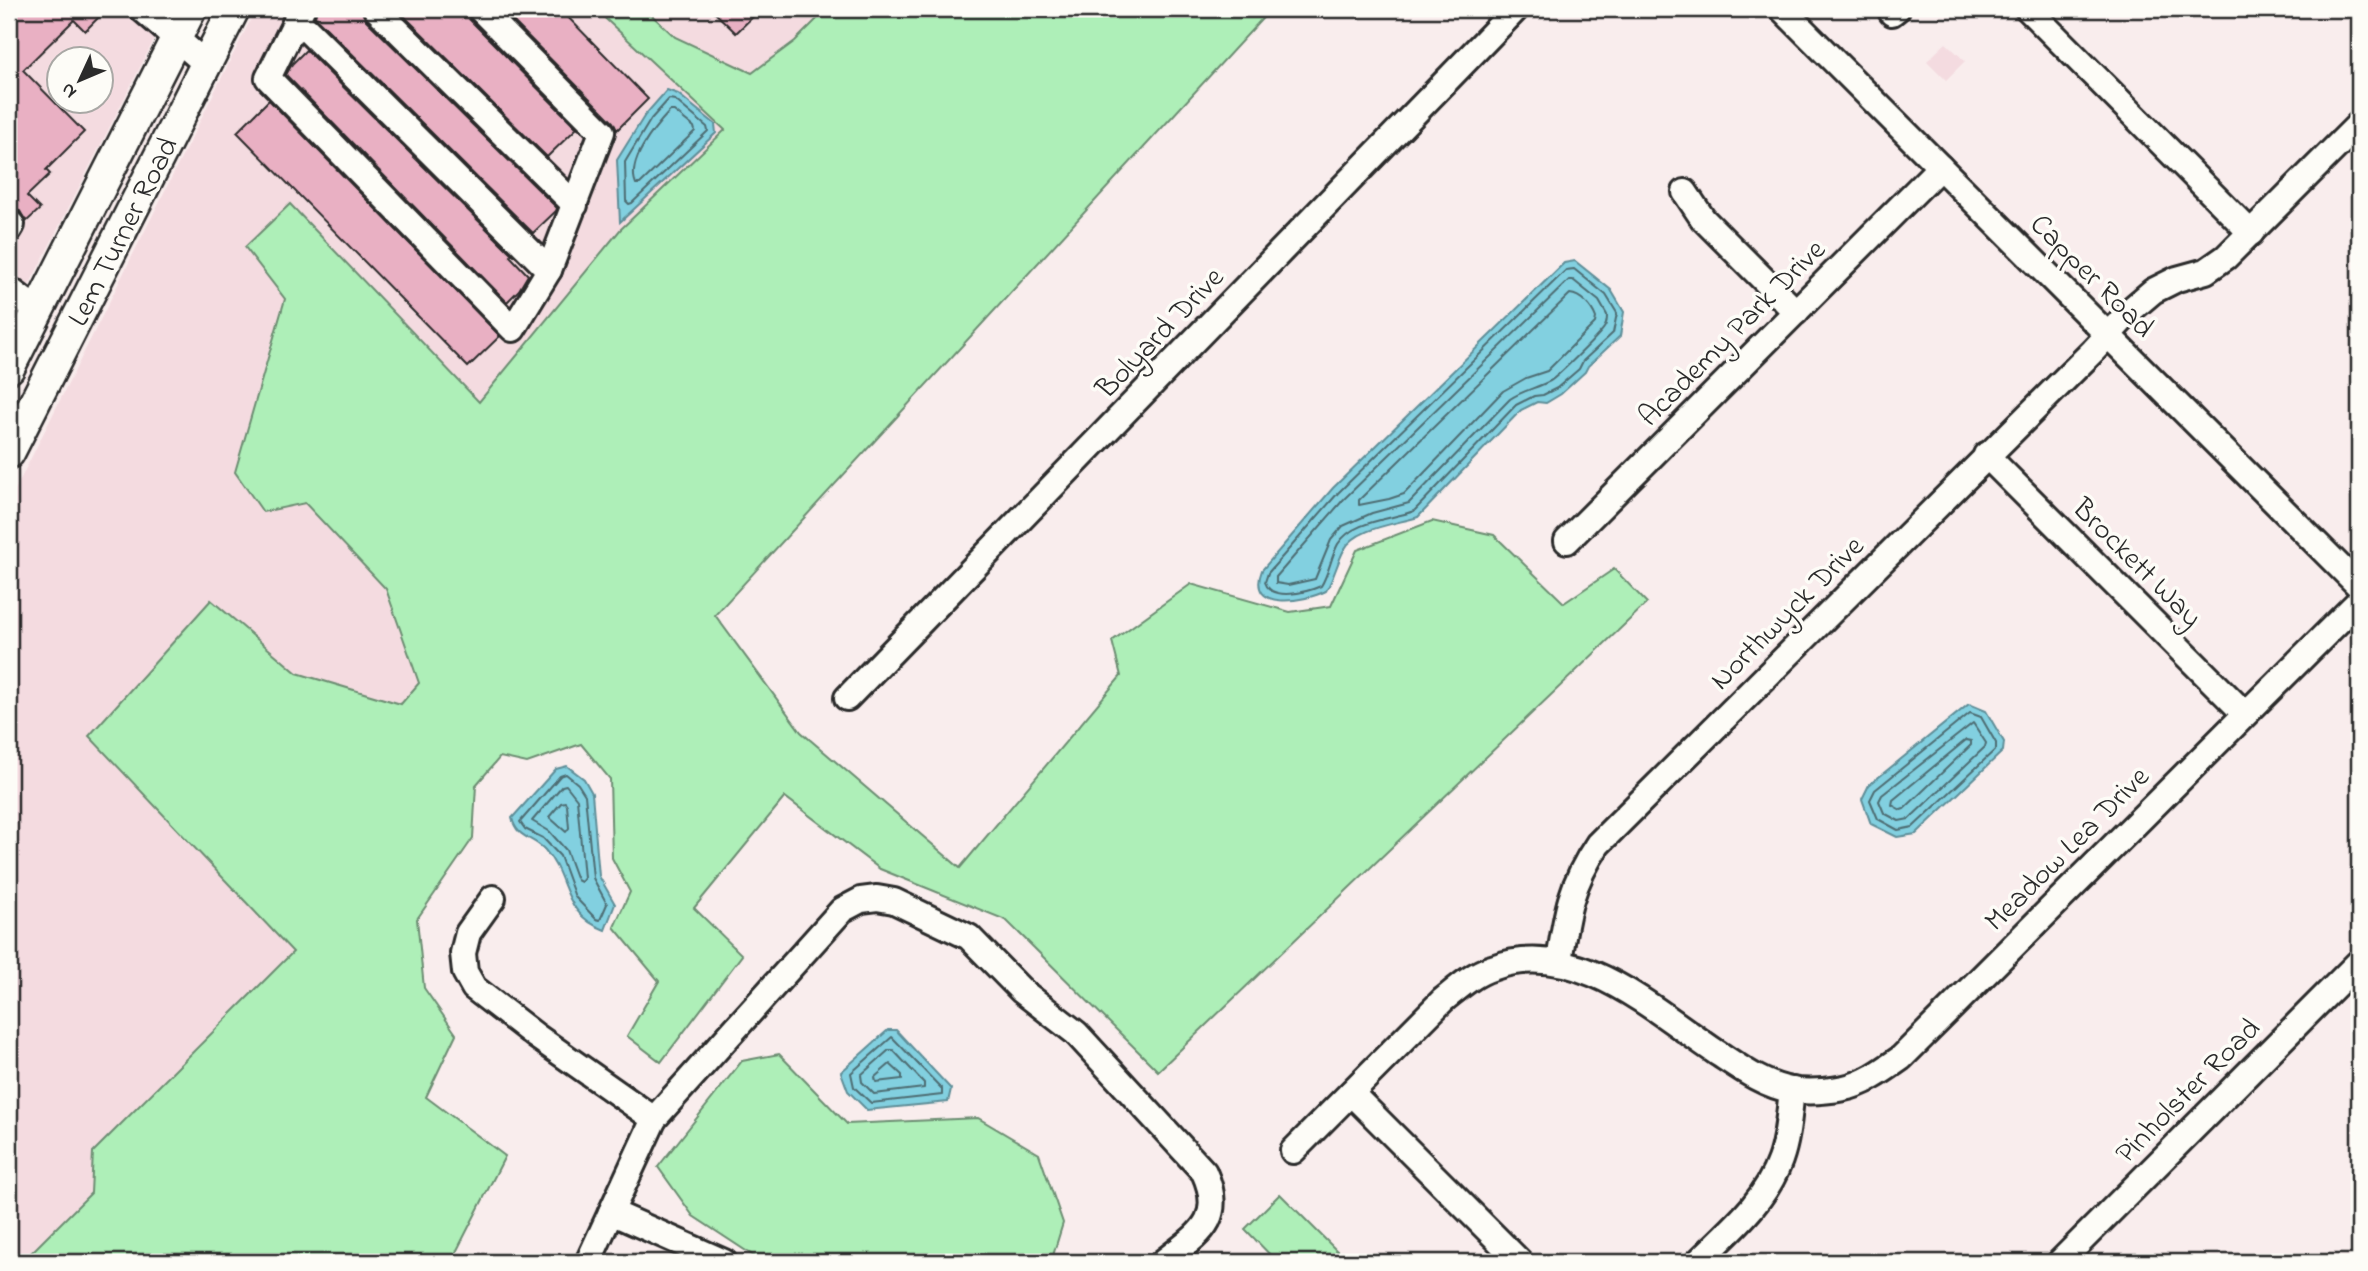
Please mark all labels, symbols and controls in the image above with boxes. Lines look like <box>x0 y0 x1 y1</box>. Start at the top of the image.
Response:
north arrow <box>46 46 116 116</box>
text: N <box>55 76 84 104</box>
street label: Lem Turner Road <box>58 130 191 335</box>
street label: Capper Road <box>2018 205 2163 350</box>
street label: Academy Park Drive <box>1629 230 1837 438</box>
street label: Bolyard Drive <box>1086 258 1236 411</box>
street label: Brockett Way <box>2060 488 2211 639</box>
street label: Northwyck Drive <box>1701 526 1876 702</box>
street label: Meadow Lea Drive <box>1975 757 2161 943</box>
street label: Pinholster Road <box>2106 1009 2272 1175</box>

